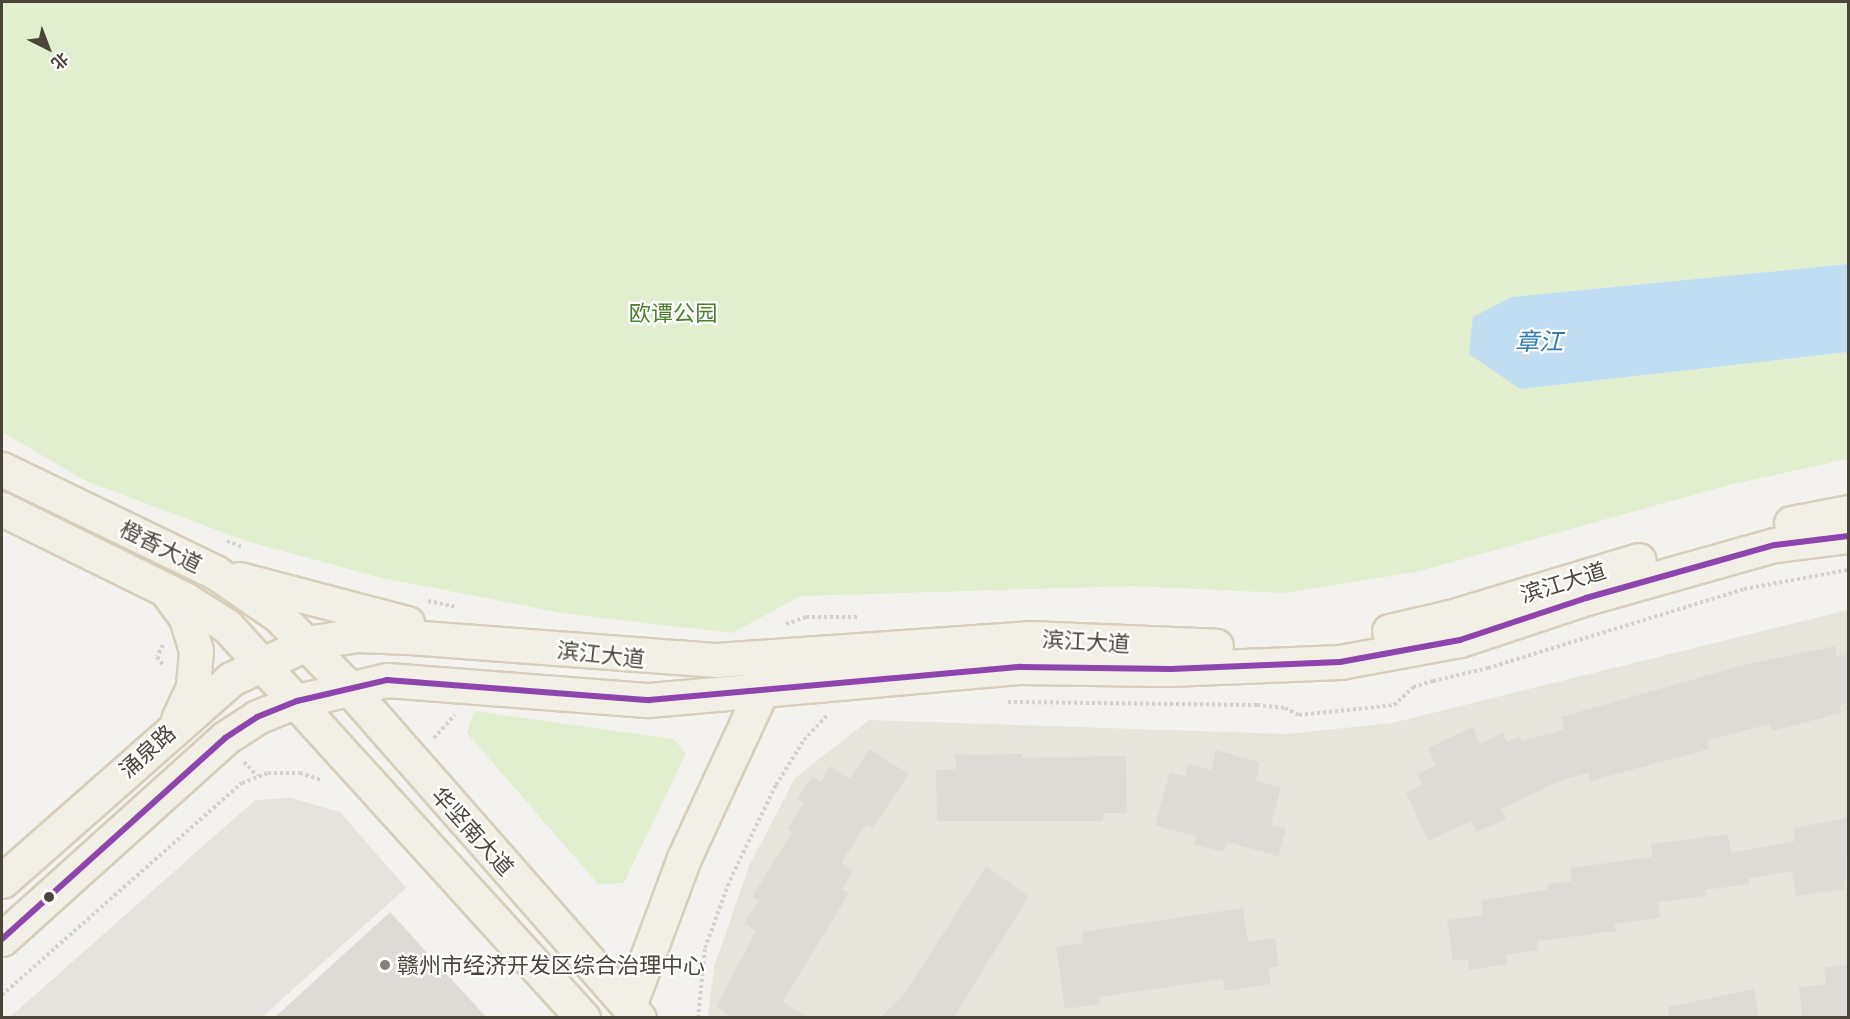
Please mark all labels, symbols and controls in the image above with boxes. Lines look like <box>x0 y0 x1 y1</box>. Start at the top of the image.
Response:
north arrow <box>18 18 78 78</box>
text: 北 <box>48 49 73 74</box>
park label: 欧谭公园 <box>629 300 717 326</box>
water label: 章江 <box>1515 327 1563 355</box>
street label: 橙香大道 <box>116 515 206 577</box>
street label: 滨江大道 <box>1517 557 1609 607</box>
street label: 滨江大道 <box>1041 626 1131 656</box>
street label: 滨江大道 <box>556 636 646 672</box>
street label: 涌泉路 <box>114 719 180 783</box>
street label: 华坚南大道 <box>426 781 520 881</box>
unlabelled marker <box>43 891 55 903</box>
place label: 赣州市经济开发区综合治理中心 <box>397 952 705 978</box>
marker: 赣州市经济开发区综合治理中心 <box>378 958 392 972</box>

